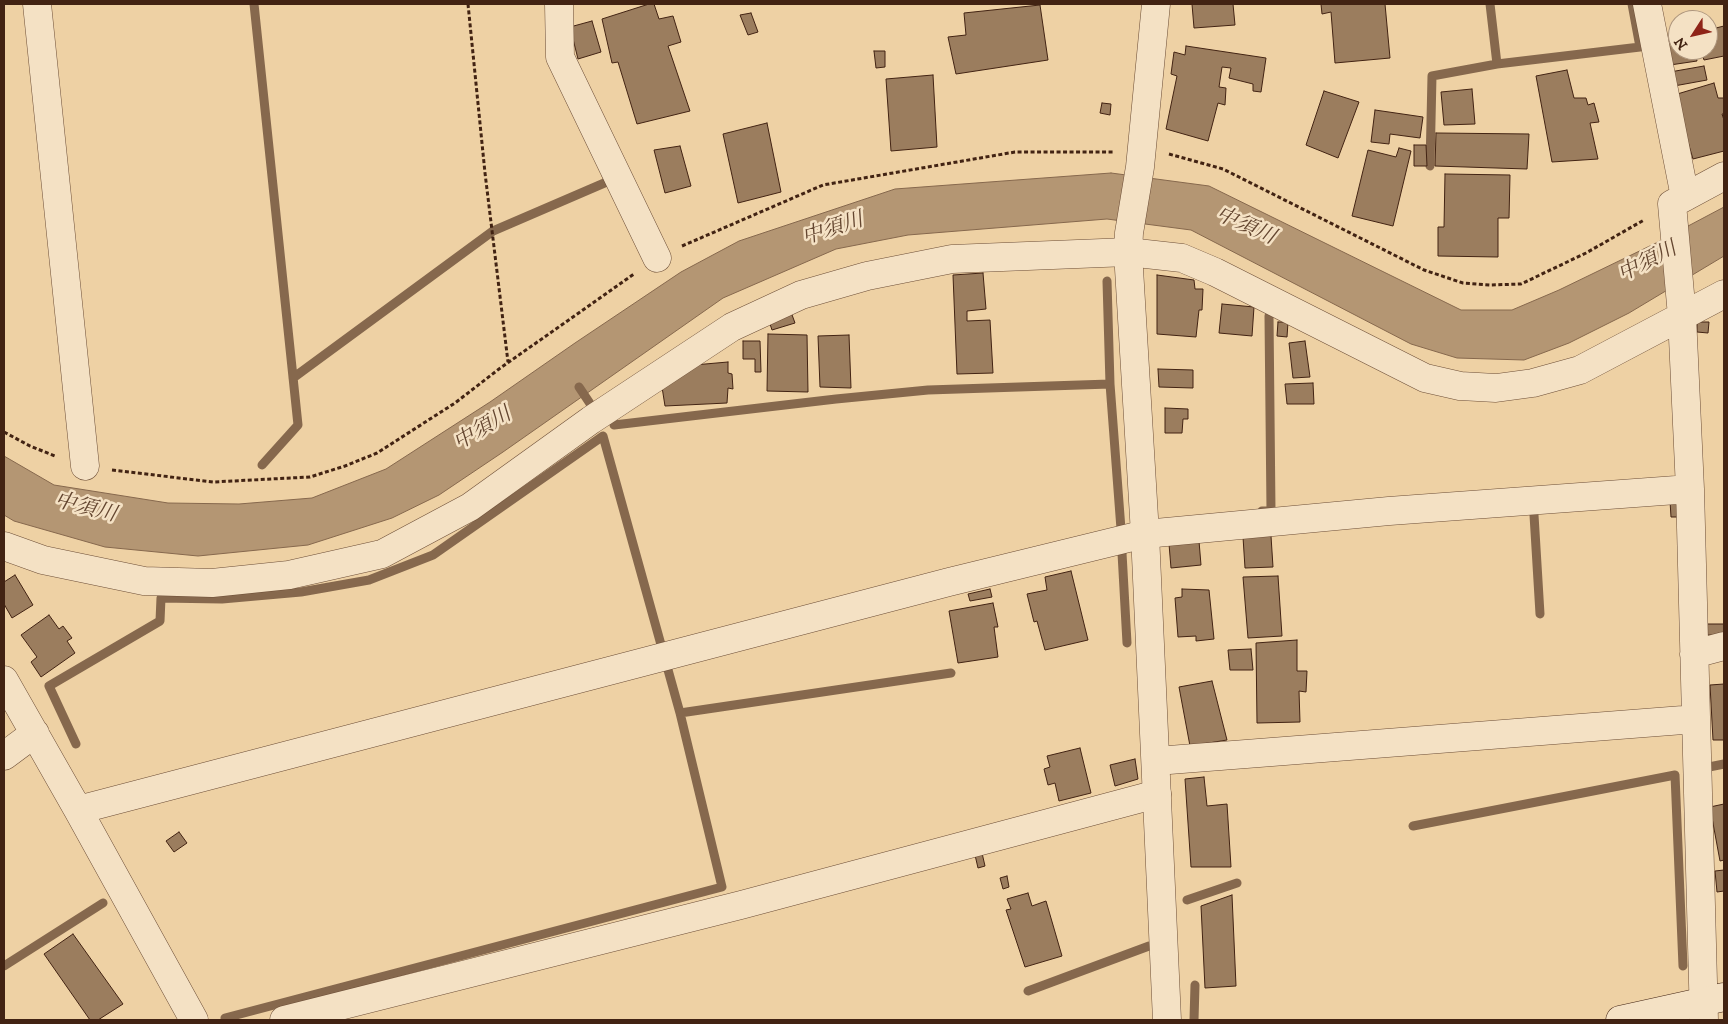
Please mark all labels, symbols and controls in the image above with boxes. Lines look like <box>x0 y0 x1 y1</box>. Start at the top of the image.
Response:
north arrow <box>1668 10 1718 60</box>
text: N <box>1671 33 1692 53</box>
water label: 中須川 <box>1211 203 1279 251</box>
water label: 中須川 <box>799 208 867 252</box>
water label: 中須川 <box>1614 237 1682 289</box>
water label: 中須川 <box>450 403 516 457</box>
water label: 中須川 <box>51 489 119 529</box>

